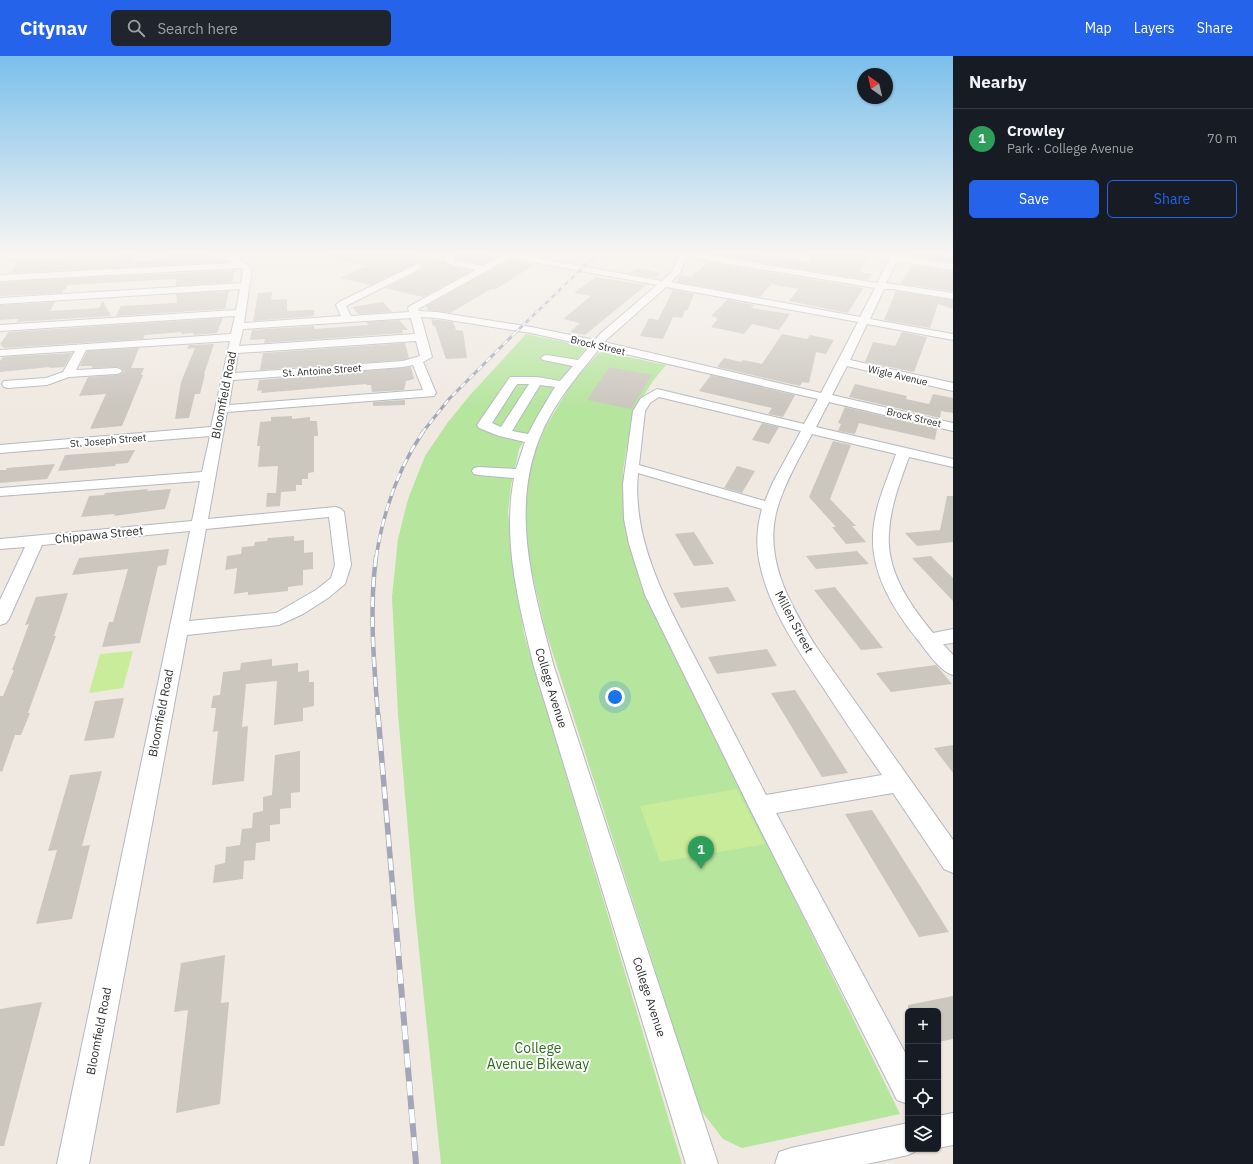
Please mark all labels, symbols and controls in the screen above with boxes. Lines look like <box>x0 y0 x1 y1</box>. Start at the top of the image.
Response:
search box <box>111 10 391 46</box>
text: Citynav <box>20 16 87 40</box>
icon: search <box>125 17 147 39</box>
text: Search here <box>157 19 238 38</box>
text: Map <box>1085 19 1112 37</box>
text: Layers <box>1134 19 1175 37</box>
text: Share <box>1197 19 1233 37</box>
north arrow <box>857 68 893 104</box>
text: Nearby <box>969 71 1027 93</box>
text: Crowley <box>1007 121 1065 140</box>
text: 1 <box>978 130 986 147</box>
text: 70 m <box>1207 130 1237 147</box>
text: Park · College Avenue <box>1007 140 1134 157</box>
button: Save <box>969 180 1099 218</box>
button: Share <box>1107 180 1237 218</box>
street label: Brock Street <box>569 333 627 358</box>
street label: Bloomfield Road <box>208 350 239 440</box>
street label: St. Antoine Street <box>282 361 362 380</box>
street label: Wigle Avenue <box>867 362 929 389</box>
street label: Brock Street <box>885 405 943 430</box>
street label: St. Joseph Street <box>69 431 147 450</box>
street label: Chippawa Street <box>54 522 144 547</box>
street label: Millen Street <box>772 588 817 655</box>
street label: College Avenue <box>532 646 571 730</box>
street label: Bloomfield Road <box>145 668 176 758</box>
your location <box>605 687 625 707</box>
pin: 1 <box>688 836 714 869</box>
street label: College Avenue <box>630 955 670 1039</box>
street label: Bloomfield Road <box>83 986 114 1076</box>
map controls <box>905 1008 941 1152</box>
button: + <box>905 1008 941 1044</box>
park label: College Avenue Bikeway <box>487 1039 589 1073</box>
button: − <box>905 1044 941 1080</box>
button: locate <box>905 1080 941 1116</box>
button: layers <box>905 1116 941 1152</box>

